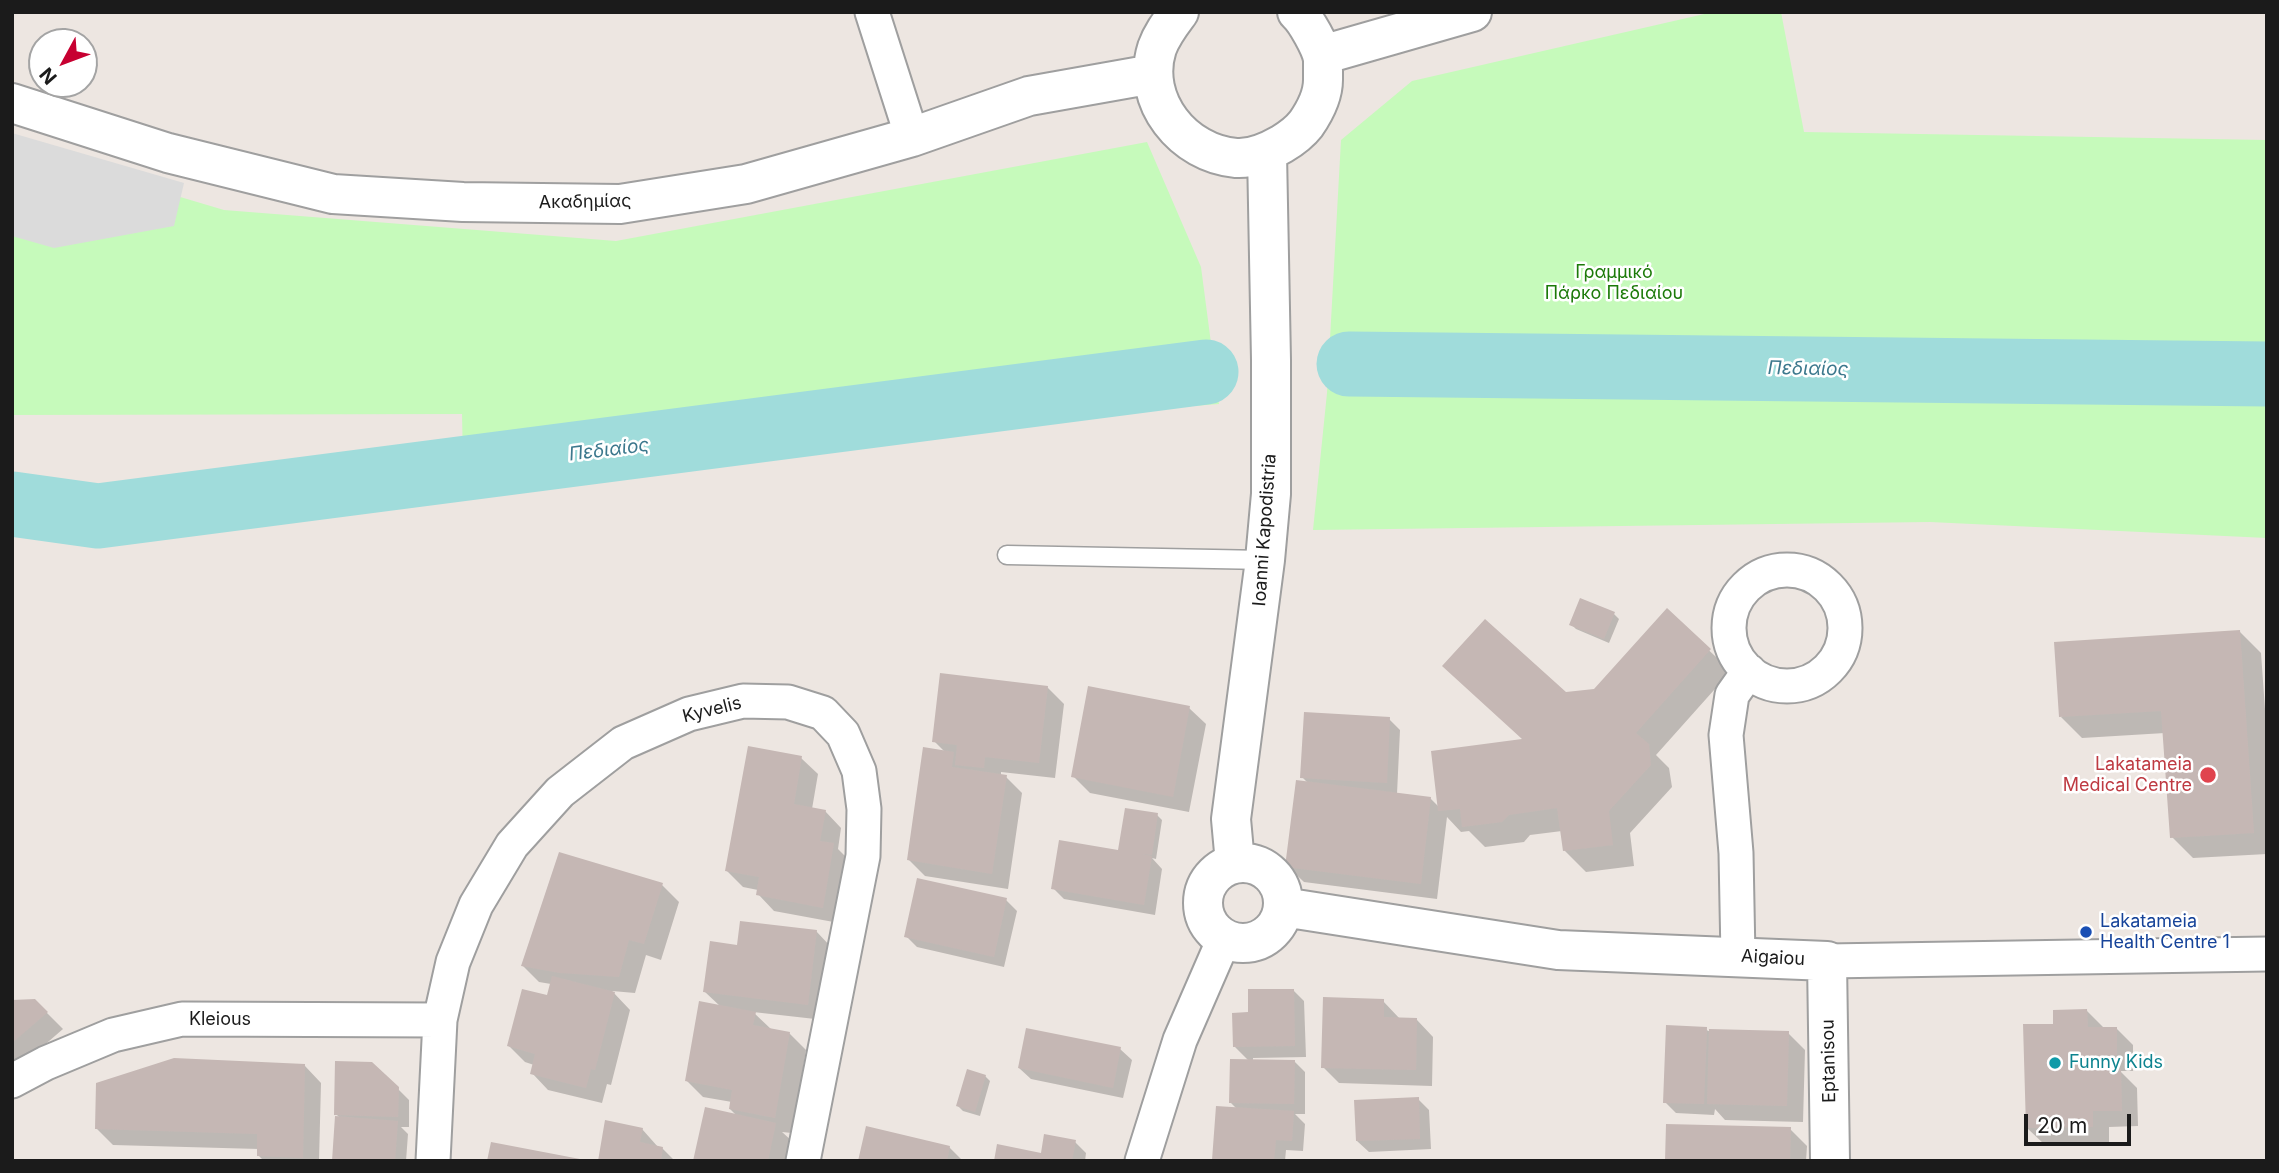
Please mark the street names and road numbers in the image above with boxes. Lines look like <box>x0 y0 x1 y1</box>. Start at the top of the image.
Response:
street label: Ακαδημίας <box>538 190 632 214</box>
street label: Ioanni Kapodistria <box>1249 453 1281 607</box>
street label: Kyvelis <box>680 692 744 728</box>
street label: Aigaiou <box>1741 946 1805 970</box>
street label: Kleious <box>189 1009 251 1031</box>
street label: Eptanisou <box>1817 1019 1841 1103</box>

